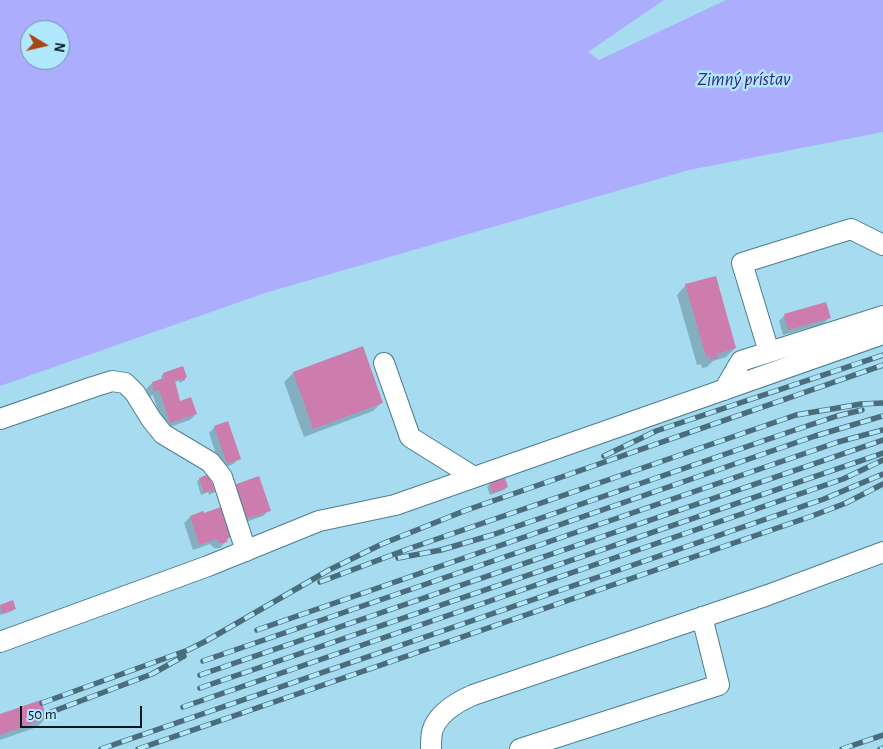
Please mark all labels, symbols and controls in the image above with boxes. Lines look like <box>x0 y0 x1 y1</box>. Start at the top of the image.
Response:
north arrow <box>20 20 70 70</box>
text: N <box>51 41 67 53</box>
water label: Zimný prístav <box>697 68 791 90</box>
scale bar <box>22 696 145 728</box>
text: 50 m <box>28 707 57 722</box>

